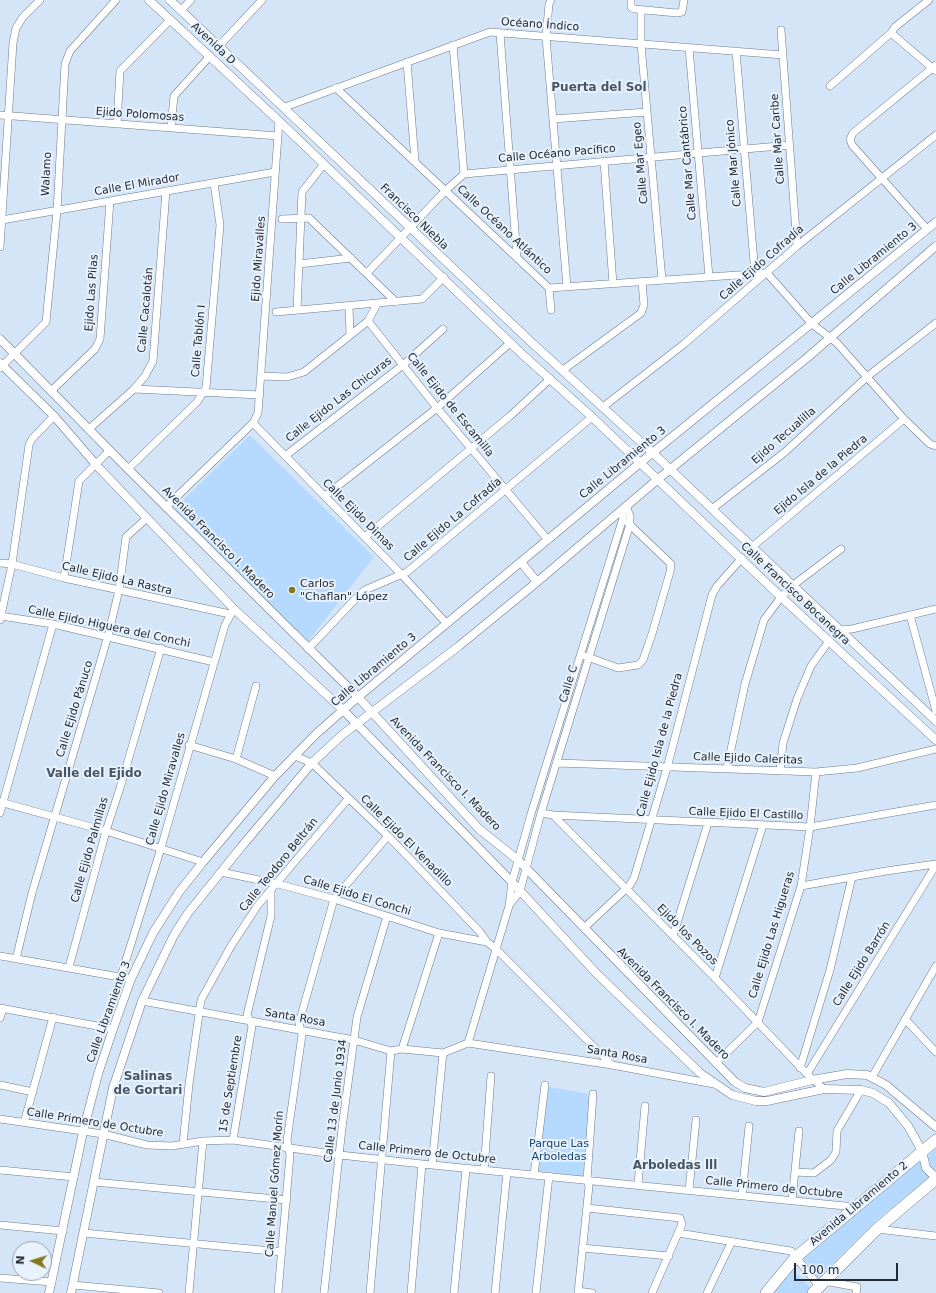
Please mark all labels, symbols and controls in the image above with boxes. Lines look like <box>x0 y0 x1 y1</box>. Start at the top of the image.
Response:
street label: Océano Índico <box>500 16 580 34</box>
street label: Avenida D <box>188 20 238 68</box>
district label: Puerta del Sol <box>551 81 647 95</box>
street label: Calle Mar Caribe <box>768 93 788 185</box>
street label: Ejido Polomosas <box>95 105 185 125</box>
street label: Calle Mar Cantábrico <box>676 105 700 221</box>
street label: Calle Mar Jónico <box>724 119 744 207</box>
street label: Calle Mar Egeo <box>631 121 651 205</box>
street label: Calle Océano Pacífico <box>498 142 616 166</box>
street label: Walamo <box>39 152 55 196</box>
street label: Calle El Mirador <box>93 171 181 199</box>
street label: Francisco Niebla <box>377 181 451 253</box>
street label: Calle Océano Atlántico <box>454 183 554 277</box>
street label: Ejido Miravalles <box>249 216 269 302</box>
street label: Calle Libramiento 3 <box>828 220 920 298</box>
street label: Calle Ejido Cofradía <box>717 223 807 303</box>
street label: Ejido Las Pilas <box>83 254 101 332</box>
street label: Calle Cacalotán <box>136 267 156 353</box>
street label: Calle Tablón I <box>189 304 209 378</box>
street label: Calle Ejido de Escamilla <box>404 350 496 460</box>
street label: Calle Ejido Las Chicuras <box>283 355 395 445</box>
street label: Ejido Tecualilla <box>749 405 819 467</box>
street label: Calle Libramiento 3 <box>577 424 669 502</box>
street label: Ejido Isla de la Piedra <box>772 432 870 518</box>
street label: Calle Ejido La Cofradía <box>401 475 505 565</box>
street label: Calle Ejido Dimas <box>319 476 397 554</box>
street label: Avenida Francisco I. Madero <box>159 484 277 602</box>
street label: Calle Francisco Bocanegra <box>738 540 852 648</box>
street label: Calle Ejido La Rastra <box>61 560 173 598</box>
place label: Carlos "Chaflan" López <box>300 577 388 603</box>
marker: Carlos "Chaflan" López <box>287 585 297 595</box>
street label: Calle Ejido Higuera del Conchi <box>27 603 191 651</box>
street label: Calle Libramiento 3 <box>329 630 419 710</box>
street label: Calle Ejido Pánuco <box>54 659 96 759</box>
street label: Calle C <box>557 664 581 704</box>
street label: Calle Ejido Isla de la Piedra <box>634 672 686 818</box>
street label: Avenida Francisco I. Madero <box>387 714 503 834</box>
street label: Calle Ejido Miravalles <box>144 731 188 847</box>
street label: Calle Ejido Caleritas <box>693 750 803 768</box>
district label: Valle del Ejido <box>46 767 142 781</box>
street label: Calle Ejido El Venadillo <box>357 792 455 890</box>
street label: Calle Ejido Palmillas <box>69 796 111 904</box>
street label: Calle Ejido El Castillo <box>688 805 804 823</box>
street label: Calle Teodoro Beltrán <box>237 815 321 915</box>
street label: Calle Ejido Las Higueras <box>746 870 798 1000</box>
street label: Calle Ejido El Conchi <box>302 873 412 919</box>
street label: Ejido los Pozos <box>654 902 720 968</box>
street label: Calle Ejido Barrón <box>831 919 893 1009</box>
street label: Avenida Francisco I. Madero <box>614 945 732 1063</box>
street label: Calle Libramiento 3 <box>84 959 134 1065</box>
street label: Santa Rosa <box>264 1006 326 1030</box>
street label: 15 de Septiembre <box>217 1034 245 1134</box>
street label: Calle 13 de Junio 1934 <box>322 1039 350 1163</box>
street label: Santa Rosa <box>586 1043 648 1067</box>
district label: Salinas de Gortari <box>114 1070 182 1098</box>
street label: Calle Primero de Octubre <box>26 1106 164 1140</box>
street label: Calle Manuel Gómez Morín <box>263 1110 287 1258</box>
park label: Parque Las Arboledas <box>529 1137 589 1163</box>
street label: Calle Primero de Octubre <box>358 1139 496 1167</box>
district label: Arboledas lll <box>633 1159 717 1173</box>
street label: Avenida Libramiento 2 <box>807 1159 911 1249</box>
street label: Calle Primero de Octubre <box>705 1174 843 1202</box>
north arrow <box>12 1241 52 1281</box>
text: N <box>14 1255 27 1265</box>
scale bar <box>796 1255 900 1281</box>
text: 100 m <box>801 1263 839 1277</box>

